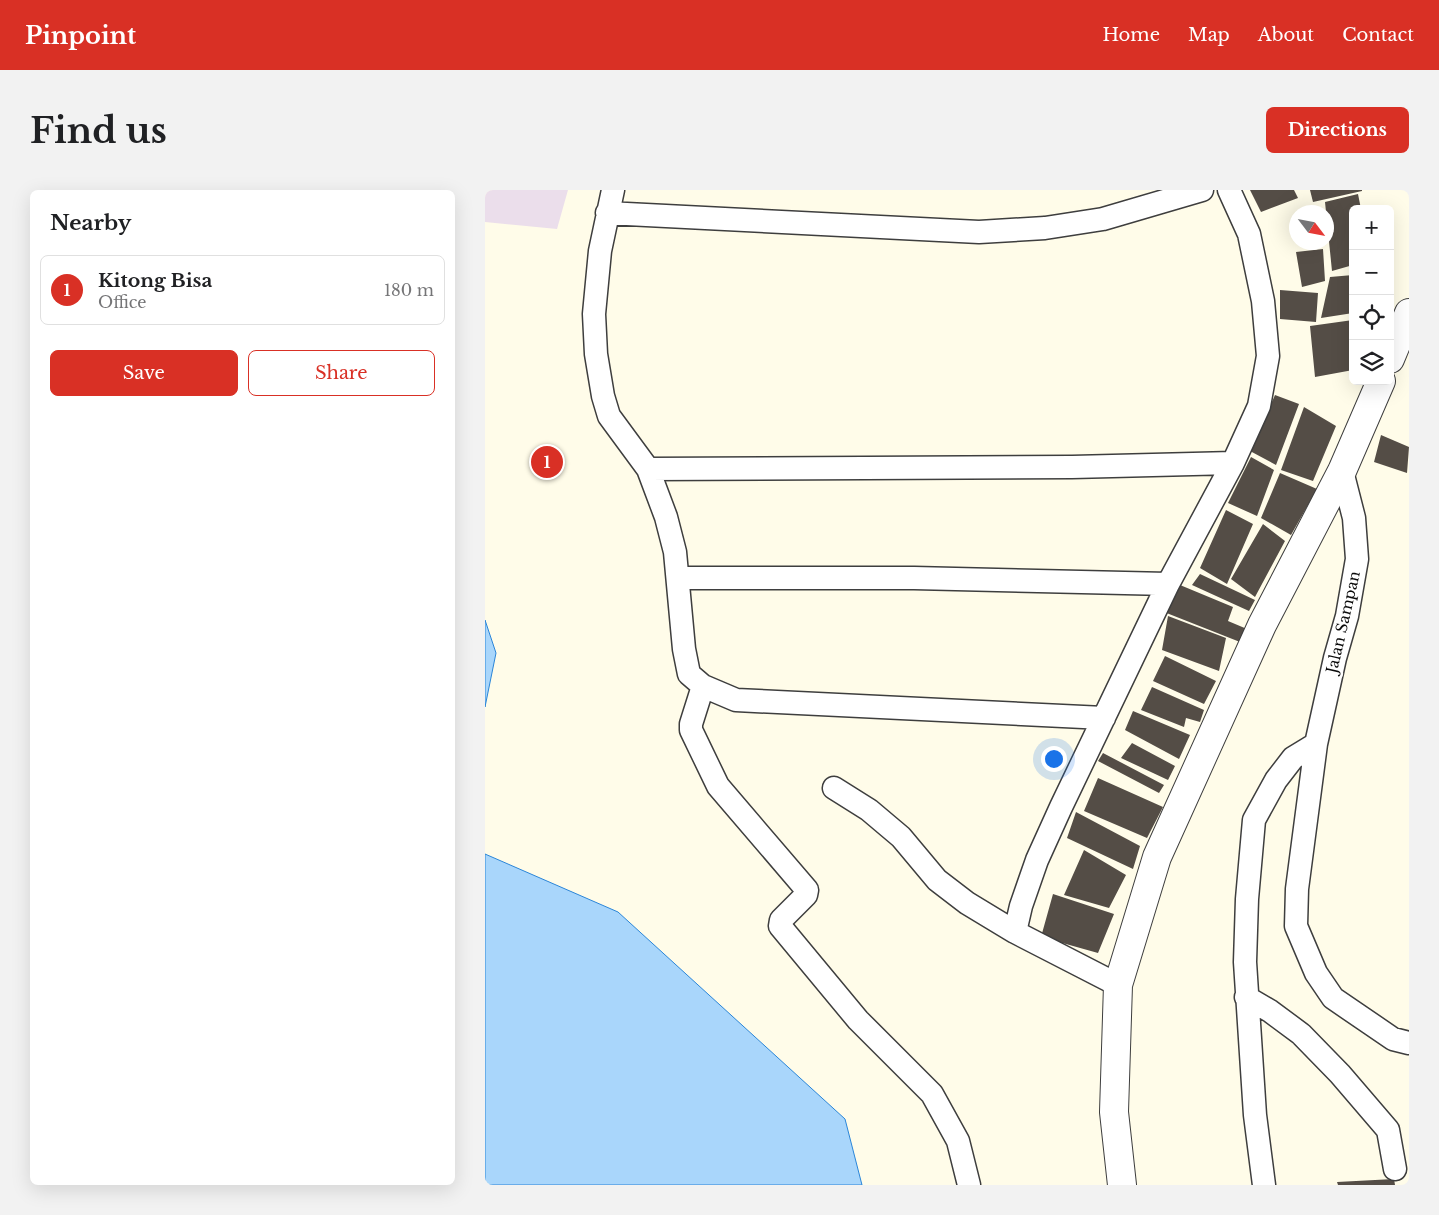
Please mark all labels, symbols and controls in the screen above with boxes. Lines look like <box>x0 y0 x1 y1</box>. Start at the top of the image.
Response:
text: Pinpoint <box>25 21 136 50</box>
text: Home <box>1102 24 1160 46</box>
text: Map <box>1188 24 1230 46</box>
text: About <box>1258 24 1314 46</box>
text: Contact <box>1342 24 1414 46</box>
button: Directions <box>1266 107 1409 153</box>
text: Find us <box>30 109 167 152</box>
north arrow <box>1289 205 1334 250</box>
map controls <box>1349 205 1394 385</box>
button: + <box>1349 205 1394 250</box>
text: Nearby <box>50 210 131 236</box>
button: − <box>1349 250 1394 295</box>
text: Kitong Bisa <box>98 269 212 292</box>
text: 1 <box>64 280 70 300</box>
text: 180 m <box>384 280 434 300</box>
text: Office <box>98 292 146 312</box>
button: locate <box>1349 295 1394 340</box>
button: layers <box>1349 340 1394 385</box>
button: Save <box>50 350 238 396</box>
button: Share <box>248 350 435 396</box>
pin: 1 <box>531 443 563 481</box>
street label: Jalan Sampan <box>1322 569 1364 677</box>
your location <box>1041 746 1067 772</box>

